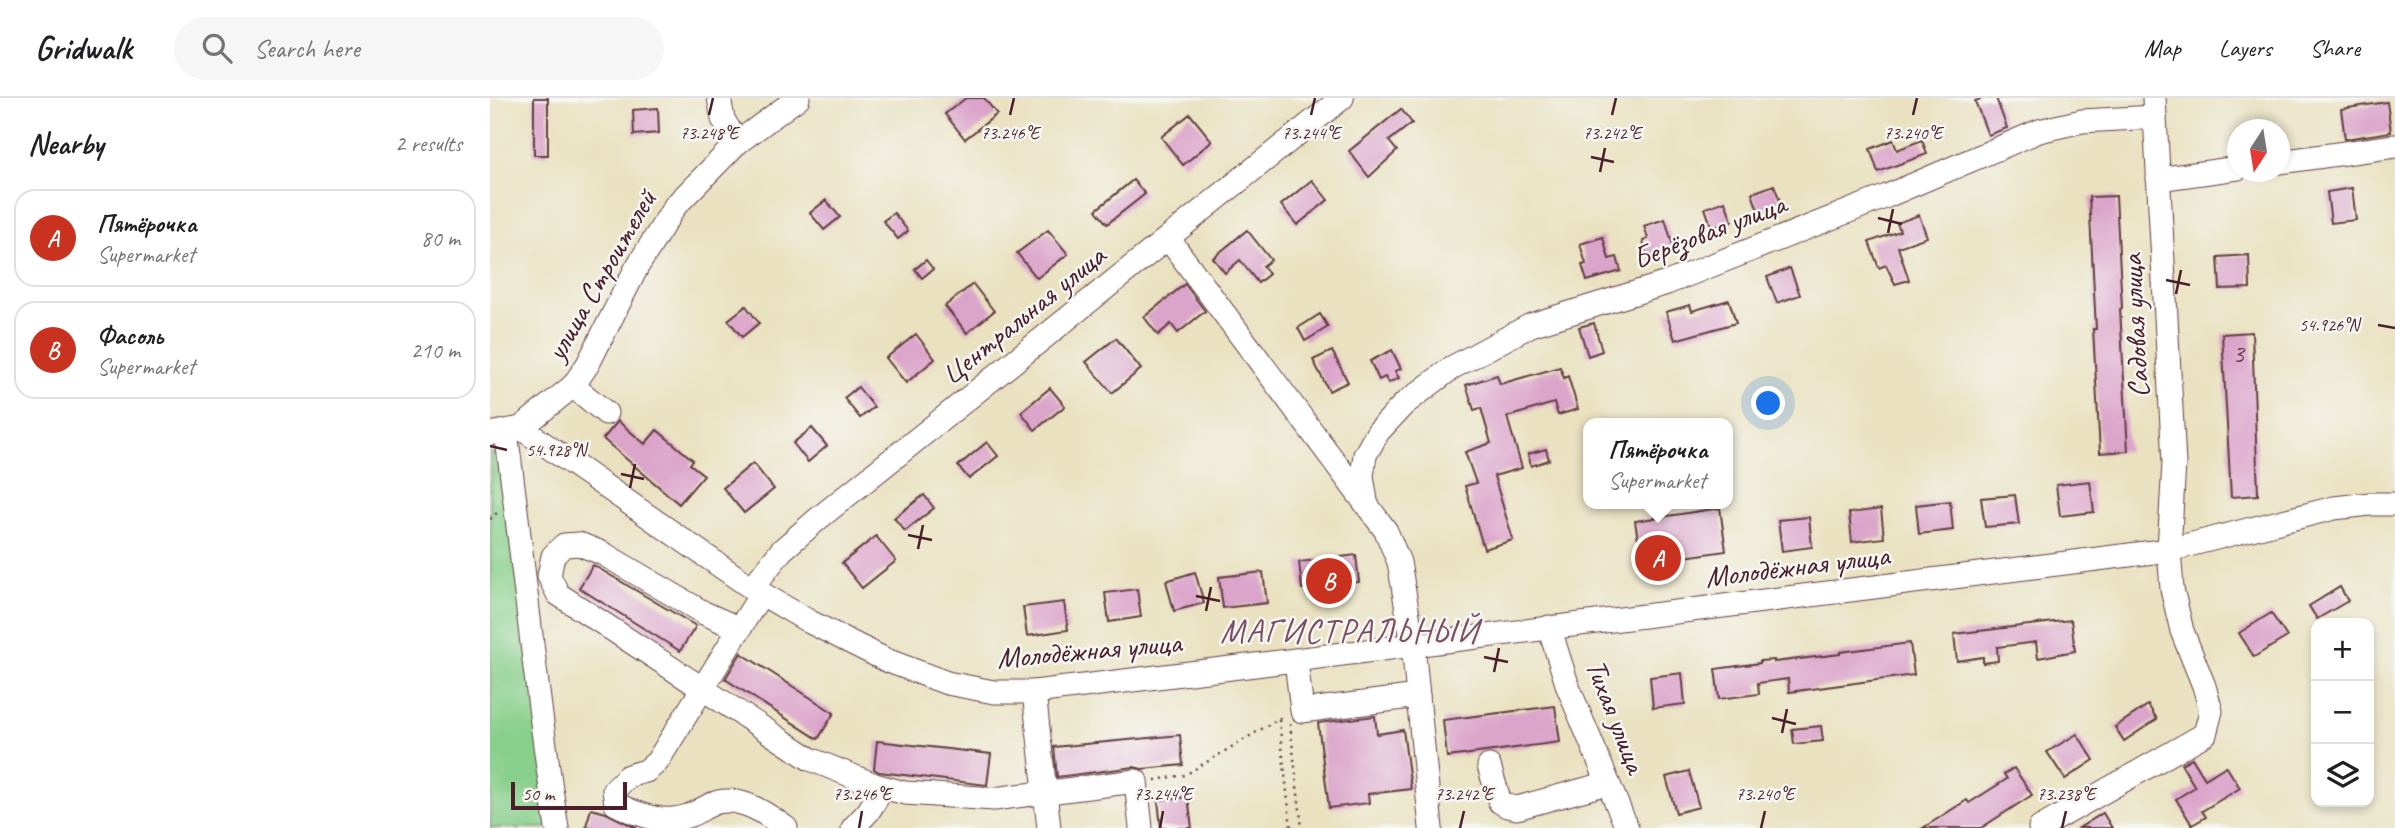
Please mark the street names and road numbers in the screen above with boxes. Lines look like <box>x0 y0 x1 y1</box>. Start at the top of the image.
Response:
street label: улица Строителей <box>536 181 666 369</box>
street label: Берёзовая улица <box>1627 183 1793 278</box>
street label: Центральная улица <box>933 236 1115 393</box>
street label: Садовая улица <box>2112 251 2158 399</box>
street label: Молодёжная улица <box>1703 536 1893 596</box>
street label: Молодёжная улица <box>995 623 1185 677</box>
street label: Тихая улица <box>1577 654 1656 781</box>

